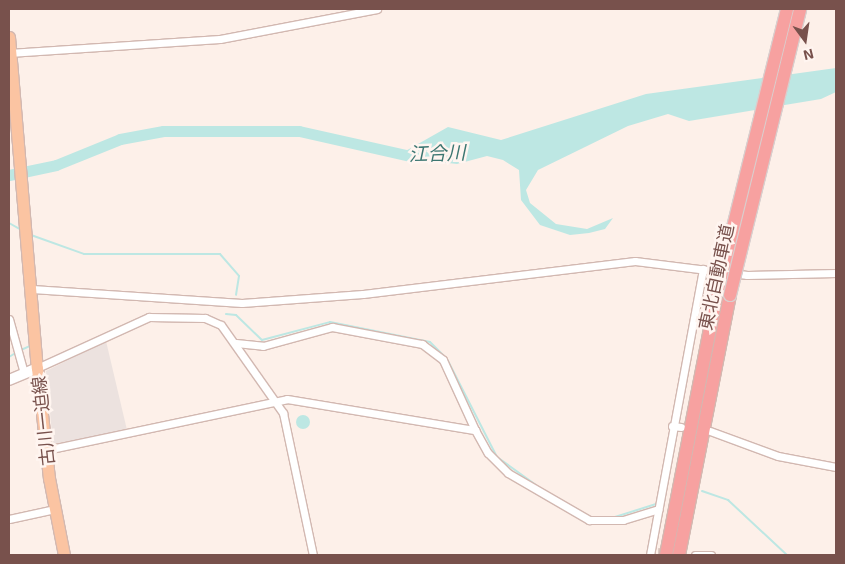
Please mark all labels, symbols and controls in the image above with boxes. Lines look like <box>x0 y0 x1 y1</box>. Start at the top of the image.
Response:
north arrow <box>780 15 830 65</box>
text: N <box>802 46 816 65</box>
water label: 江合川 <box>408 141 466 165</box>
street label: 東北自動車道 <box>694 222 738 332</box>
street label: 古川一迫線 <box>28 375 58 467</box>

